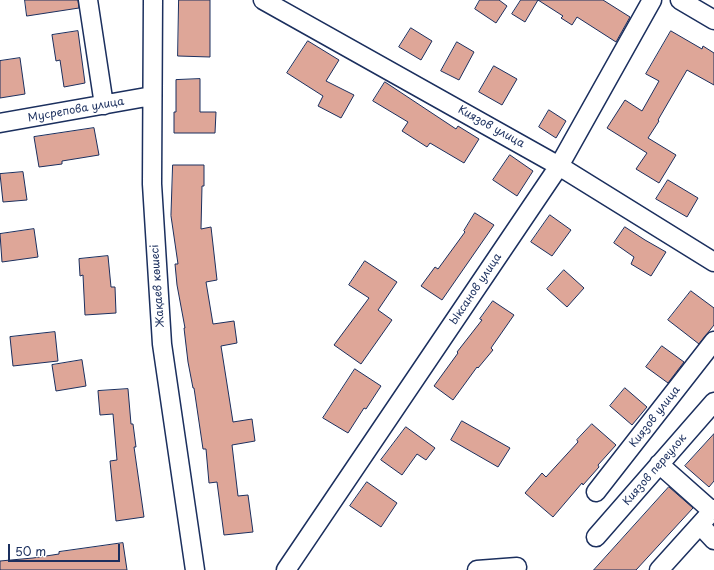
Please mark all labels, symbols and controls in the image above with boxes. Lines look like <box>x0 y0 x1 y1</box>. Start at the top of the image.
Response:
street label: Мусрепова улица <box>27 95 125 125</box>
street label: Киязов улица <box>455 103 527 151</box>
street label: Жақаев көшесі <box>149 244 167 328</box>
street label: Ыксанов улица <box>447 251 505 327</box>
street label: Киязов улица <box>627 384 683 450</box>
street label: Киязов переулок <box>620 432 690 508</box>
scale bar <box>10 536 122 562</box>
text: 50 m <box>15 542 46 560</box>

